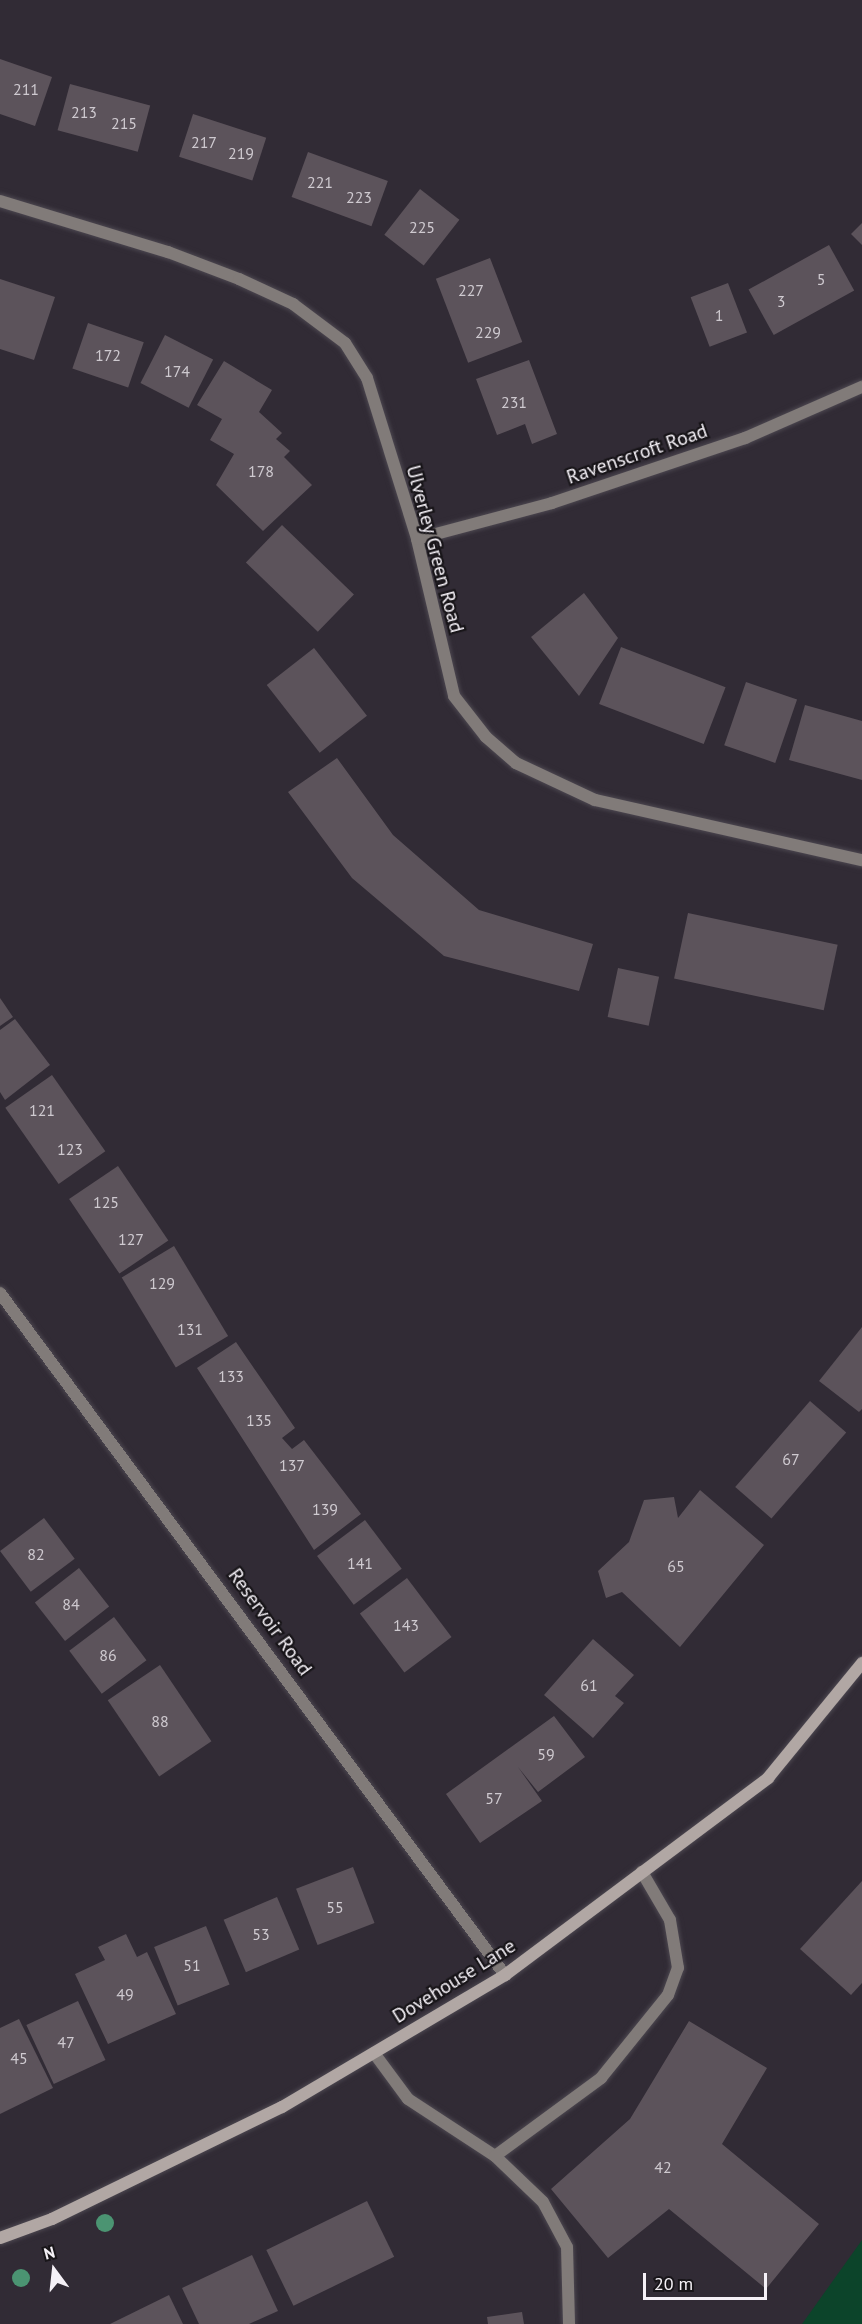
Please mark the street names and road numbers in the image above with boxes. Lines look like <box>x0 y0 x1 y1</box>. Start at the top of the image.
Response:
street label: Ravenscroft Road <box>563 419 711 489</box>
street label: Ulverley Green Road <box>401 462 469 636</box>
street label: Reservoir Road <box>223 1564 317 1680</box>
street label: Dovehouse Lane <box>388 1934 520 2028</box>

